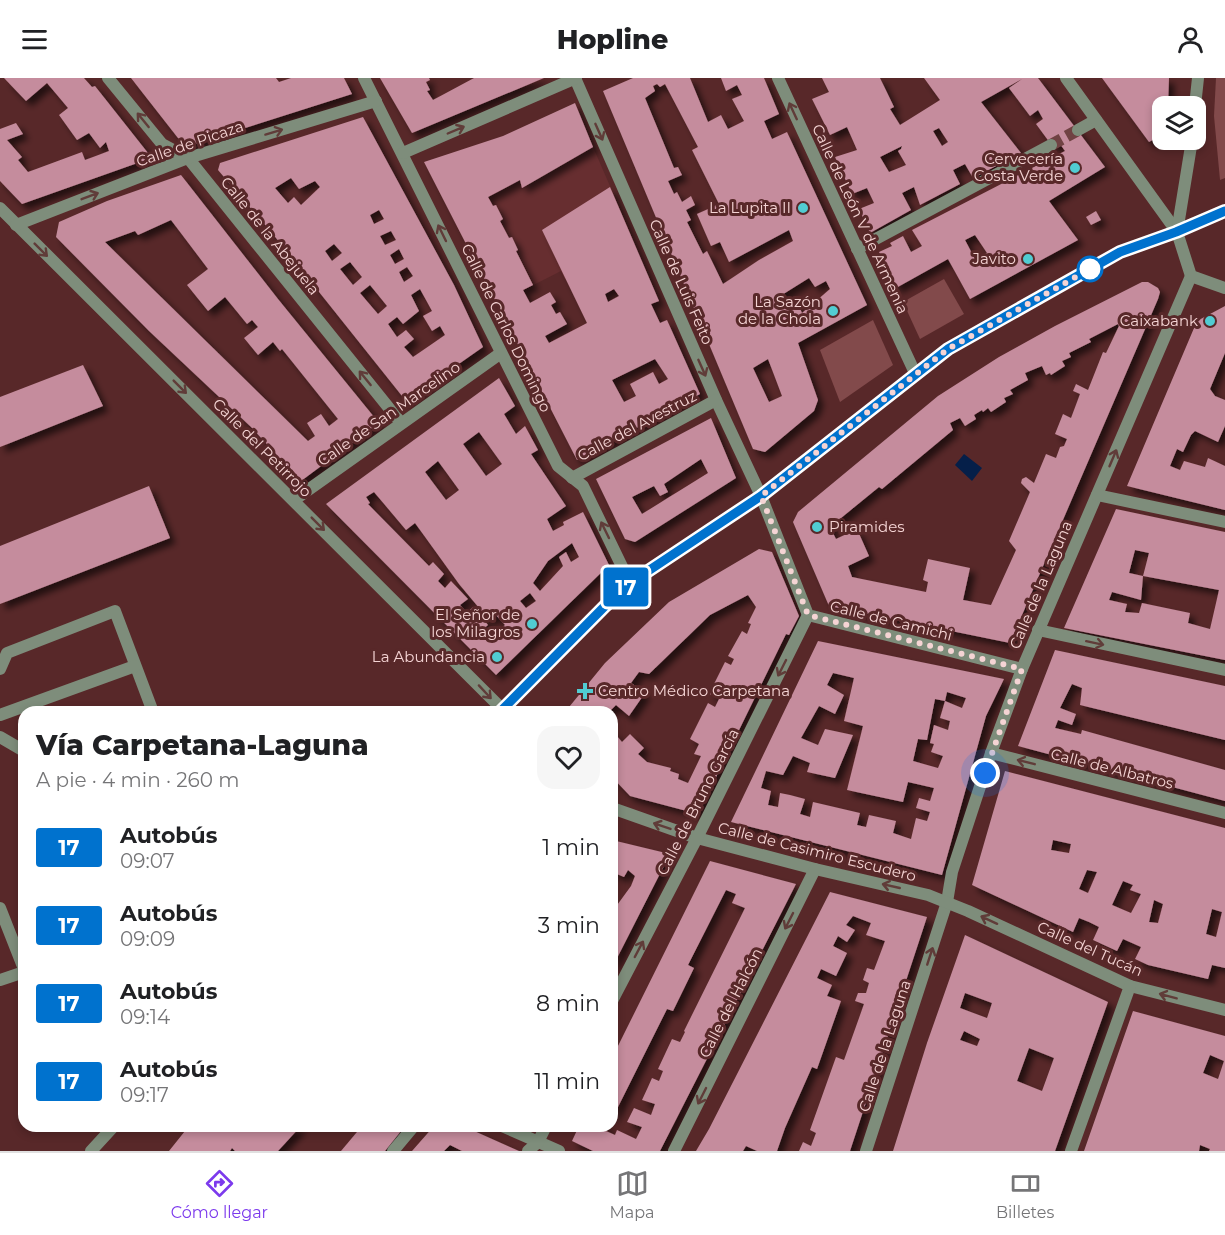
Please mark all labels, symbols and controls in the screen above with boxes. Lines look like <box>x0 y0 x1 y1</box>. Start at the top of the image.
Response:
icon: menu <box>18 23 51 56</box>
text: Hopline <box>557 23 668 56</box>
icon: person <box>1174 23 1207 56</box>
map controls <box>1152 96 1206 150</box>
button: layers <box>1152 96 1206 150</box>
one-way arrow <box>786 102 798 120</box>
one-way arrow <box>136 112 149 128</box>
street label: Calle de Picaza <box>134 116 246 171</box>
street label: Calle de León V de Armenia <box>808 121 913 317</box>
one-way arrow <box>593 122 605 140</box>
one-way arrow <box>447 123 465 135</box>
one-way arrow <box>264 126 283 137</box>
place label: Cervecería Costa Verde <box>974 149 1063 185</box>
marker: Cervecería Costa Verde <box>1068 161 1082 175</box>
street label: Calle de la Abejuela <box>217 173 324 299</box>
one-way arrow <box>81 190 99 201</box>
place label: La Lupita II <box>709 198 791 217</box>
marker: La Lupita II <box>796 201 810 215</box>
street label: Calle de Luis Feito <box>645 216 718 347</box>
one-way arrow <box>436 224 447 242</box>
street label: Calle de Carlos Domingo <box>457 240 556 415</box>
one-way arrow <box>34 242 49 257</box>
place label: Javito <box>972 249 1016 268</box>
marker: Javito <box>1021 252 1035 266</box>
unlabelled marker <box>1077 256 1103 282</box>
place label: La Sazón de la Chola <box>738 292 821 328</box>
marker: La Sazón de la Chola <box>826 304 840 318</box>
place label: Caixabank <box>1120 311 1198 330</box>
marker: Caixabank <box>1203 314 1217 328</box>
street label: Calle de San Marcelino <box>314 357 464 470</box>
one-way arrow <box>697 358 708 377</box>
one-way arrow <box>358 370 371 386</box>
one-way arrow <box>172 380 187 394</box>
street label: Calle del Avestruz <box>574 386 700 465</box>
street label: Calle del Petirrojo <box>209 394 316 501</box>
one-way arrow <box>1108 450 1119 468</box>
one-way arrow <box>311 517 326 532</box>
place label: Piramides <box>829 517 905 536</box>
street label: Calle de la Laguna <box>1005 518 1076 652</box>
marker: Piramides <box>810 520 824 534</box>
one-way arrow <box>598 522 610 540</box>
line badge: 17 <box>599 568 653 606</box>
text: 17 <box>615 575 637 600</box>
street label: Calle de Camichi <box>828 596 954 645</box>
place label: El Señor de los Milagros <box>431 605 520 641</box>
marker: El Señor de los Milagros <box>525 617 539 631</box>
one-way arrow <box>1086 637 1105 649</box>
place label: La Abundancia <box>372 647 485 666</box>
marker: La Abundancia <box>490 650 504 664</box>
one-way arrow <box>776 658 787 676</box>
place label: Centro Médico Carpetana <box>598 681 790 700</box>
marker: Centro Médico Carpetana <box>576 682 594 700</box>
one-way arrow <box>478 685 493 700</box>
street label: Calle de Bruno García <box>652 725 743 878</box>
button: heart <box>537 726 600 789</box>
text: Vía Carpetana-Laguna <box>36 728 369 762</box>
street label: Calle de Albatros <box>1049 744 1176 793</box>
one-way arrow <box>1017 756 1036 768</box>
your location <box>970 758 1000 788</box>
text: A pie · 4 min · 260 m <box>36 768 239 792</box>
street label: Calle de Casimiro Escudero <box>716 818 918 885</box>
one-way arrow <box>653 820 672 831</box>
text: Autobús <box>120 822 217 849</box>
text: 1 min <box>542 834 600 861</box>
text: 17 <box>58 835 80 860</box>
text: 09:07 <box>120 849 175 873</box>
one-way arrow <box>882 880 901 891</box>
text: Autobús <box>120 900 217 927</box>
text: 3 min <box>538 912 600 939</box>
one-way arrow <box>783 912 794 930</box>
text: 17 <box>58 913 80 938</box>
one-way arrow <box>981 914 999 926</box>
street label: Calle del Tucán <box>1034 917 1146 980</box>
text: 09:09 <box>120 927 175 951</box>
one-way arrow <box>633 941 645 958</box>
street label: Calle del Halcón <box>695 945 766 1061</box>
one-way arrow <box>925 947 936 966</box>
text: Autobús <box>120 978 217 1005</box>
street label: Calle de la Laguna <box>854 978 915 1114</box>
one-way arrow <box>1159 989 1178 1001</box>
text: 8 min <box>536 990 600 1017</box>
text: 17 <box>58 991 80 1016</box>
text: 09:14 <box>120 1005 170 1029</box>
text: Autobús <box>120 1056 217 1083</box>
text: 11 min <box>534 1068 600 1095</box>
text: 17 <box>58 1069 80 1094</box>
text: 09:17 <box>120 1083 169 1107</box>
one-way arrow <box>695 1086 707 1104</box>
tab: Cómo llegar <box>171 1167 268 1222</box>
tab: Mapa <box>610 1167 654 1222</box>
tab: Billetes <box>996 1167 1054 1222</box>

